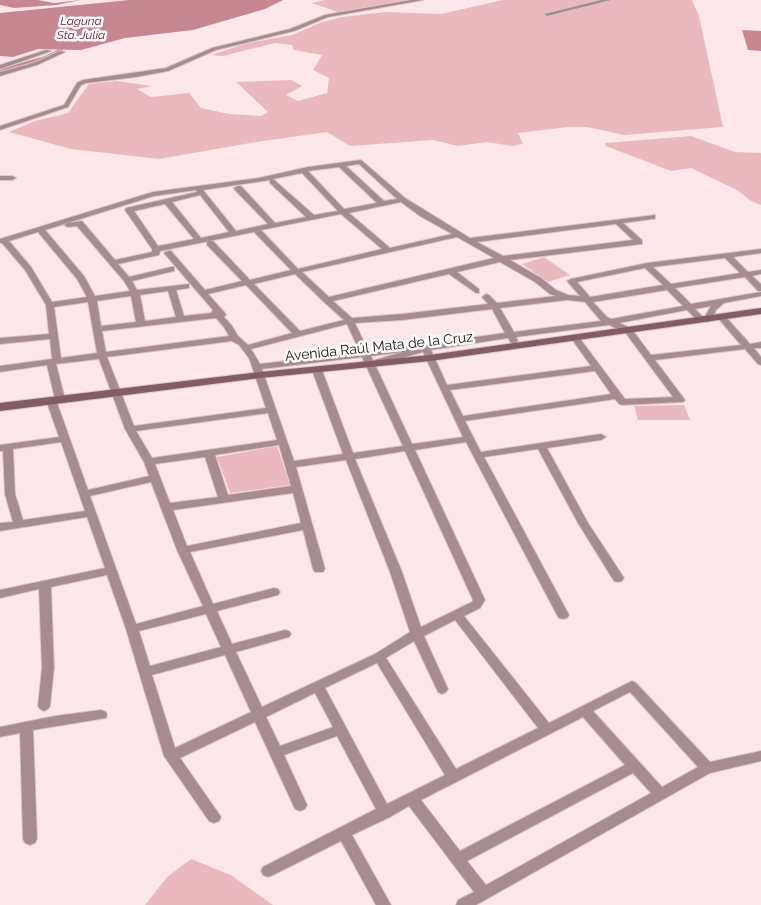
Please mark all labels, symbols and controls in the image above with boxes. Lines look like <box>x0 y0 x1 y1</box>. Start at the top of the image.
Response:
water label: Laguna Sta. Julia <box>57 14 105 42</box>
street label: Avenida Raúl Mata de la Cruz <box>284 329 474 365</box>

